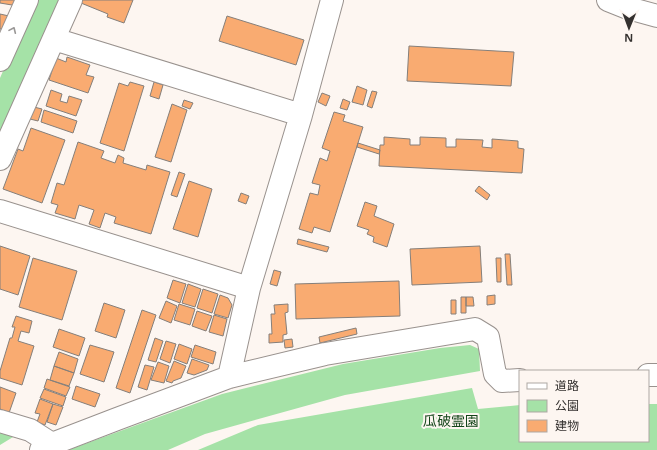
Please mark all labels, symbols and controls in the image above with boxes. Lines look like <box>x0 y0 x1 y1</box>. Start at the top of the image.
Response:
north arrow <box>609 8 649 48</box>
one-way arrow <box>9 27 17 34</box>
text: N <box>624 31 633 46</box>
legend <box>519 370 649 442</box>
text: 道路 <box>555 377 579 394</box>
text: 公園 <box>555 397 579 414</box>
park label: 瓜破霊園 <box>423 411 479 430</box>
text: 建物 <box>555 417 579 434</box>

